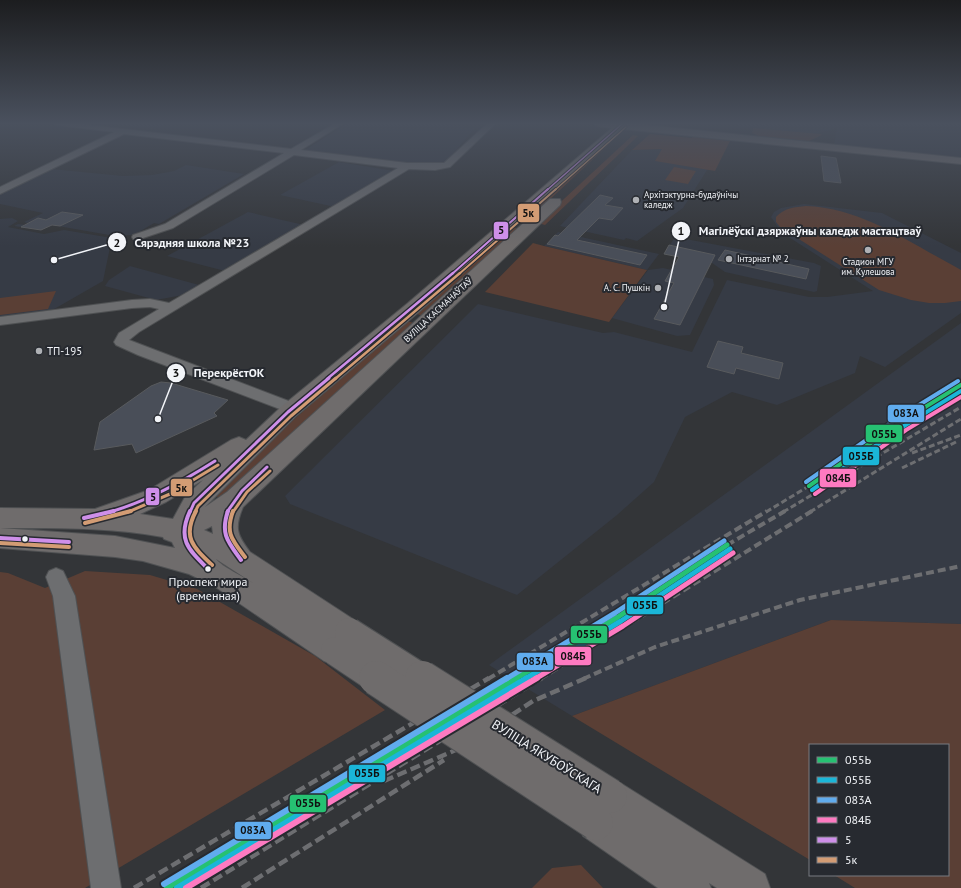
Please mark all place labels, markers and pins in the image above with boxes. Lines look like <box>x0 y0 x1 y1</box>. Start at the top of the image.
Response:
place label: Архітэктурна-будаўнічы каледж <box>644 189 738 210</box>
marker: Архітэктурна-будаўнічы каледж <box>631 195 641 205</box>
callout: Магілёўскі дзяржаўны каледж мастацтваў <box>671 219 929 243</box>
callout: Сярэдняя школа №23 <box>107 230 257 254</box>
marker: Стадион МГУ им. Кулешова <box>863 245 873 255</box>
place label: Інтэрнат № 2 <box>737 253 789 264</box>
marker: Інтэрнат № 2 <box>724 254 734 264</box>
place label: Стадион МГУ им. Кулешова <box>841 256 895 277</box>
place label: А. С. Пушкін <box>604 282 650 293</box>
marker: А. С. Пушкін <box>653 283 663 293</box>
place label: ТП-195 <box>47 344 82 358</box>
marker: ТП-195 <box>34 346 44 356</box>
callout: ПерекрёстОК <box>166 361 273 385</box>
unlabelled marker <box>20 534 30 544</box>
marker: Проспект мира (временная) <box>203 564 213 574</box>
place label: Проспект мира (временная) <box>169 574 247 603</box>

